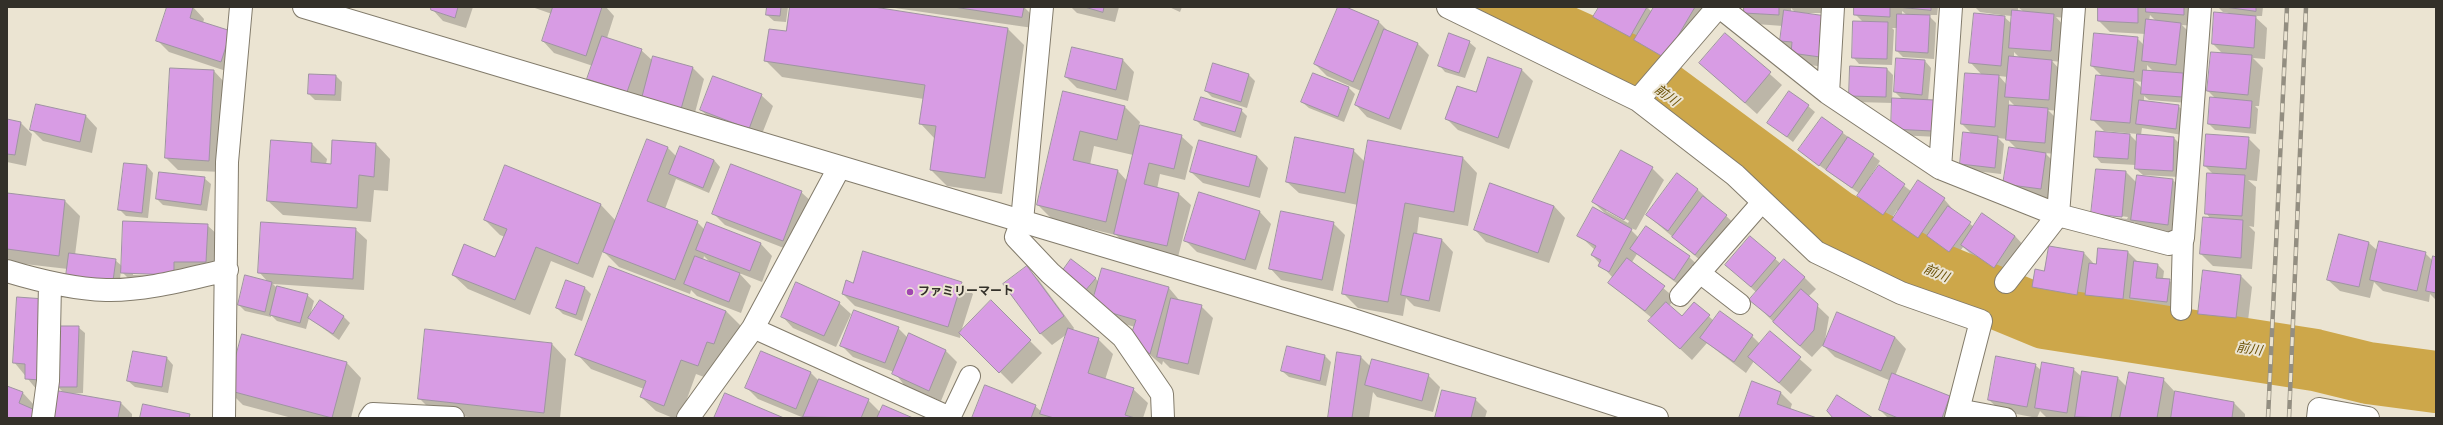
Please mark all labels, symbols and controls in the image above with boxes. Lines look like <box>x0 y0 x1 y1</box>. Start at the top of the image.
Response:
water label: 前川 <box>1651 82 1681 110</box>
water label: 前川 <box>1921 262 1951 286</box>
place label: ファミリーマート <box>918 285 1014 299</box>
marker: ファミリーマート <box>905 287 915 297</box>
water label: 前川 <box>2235 340 2263 360</box>

